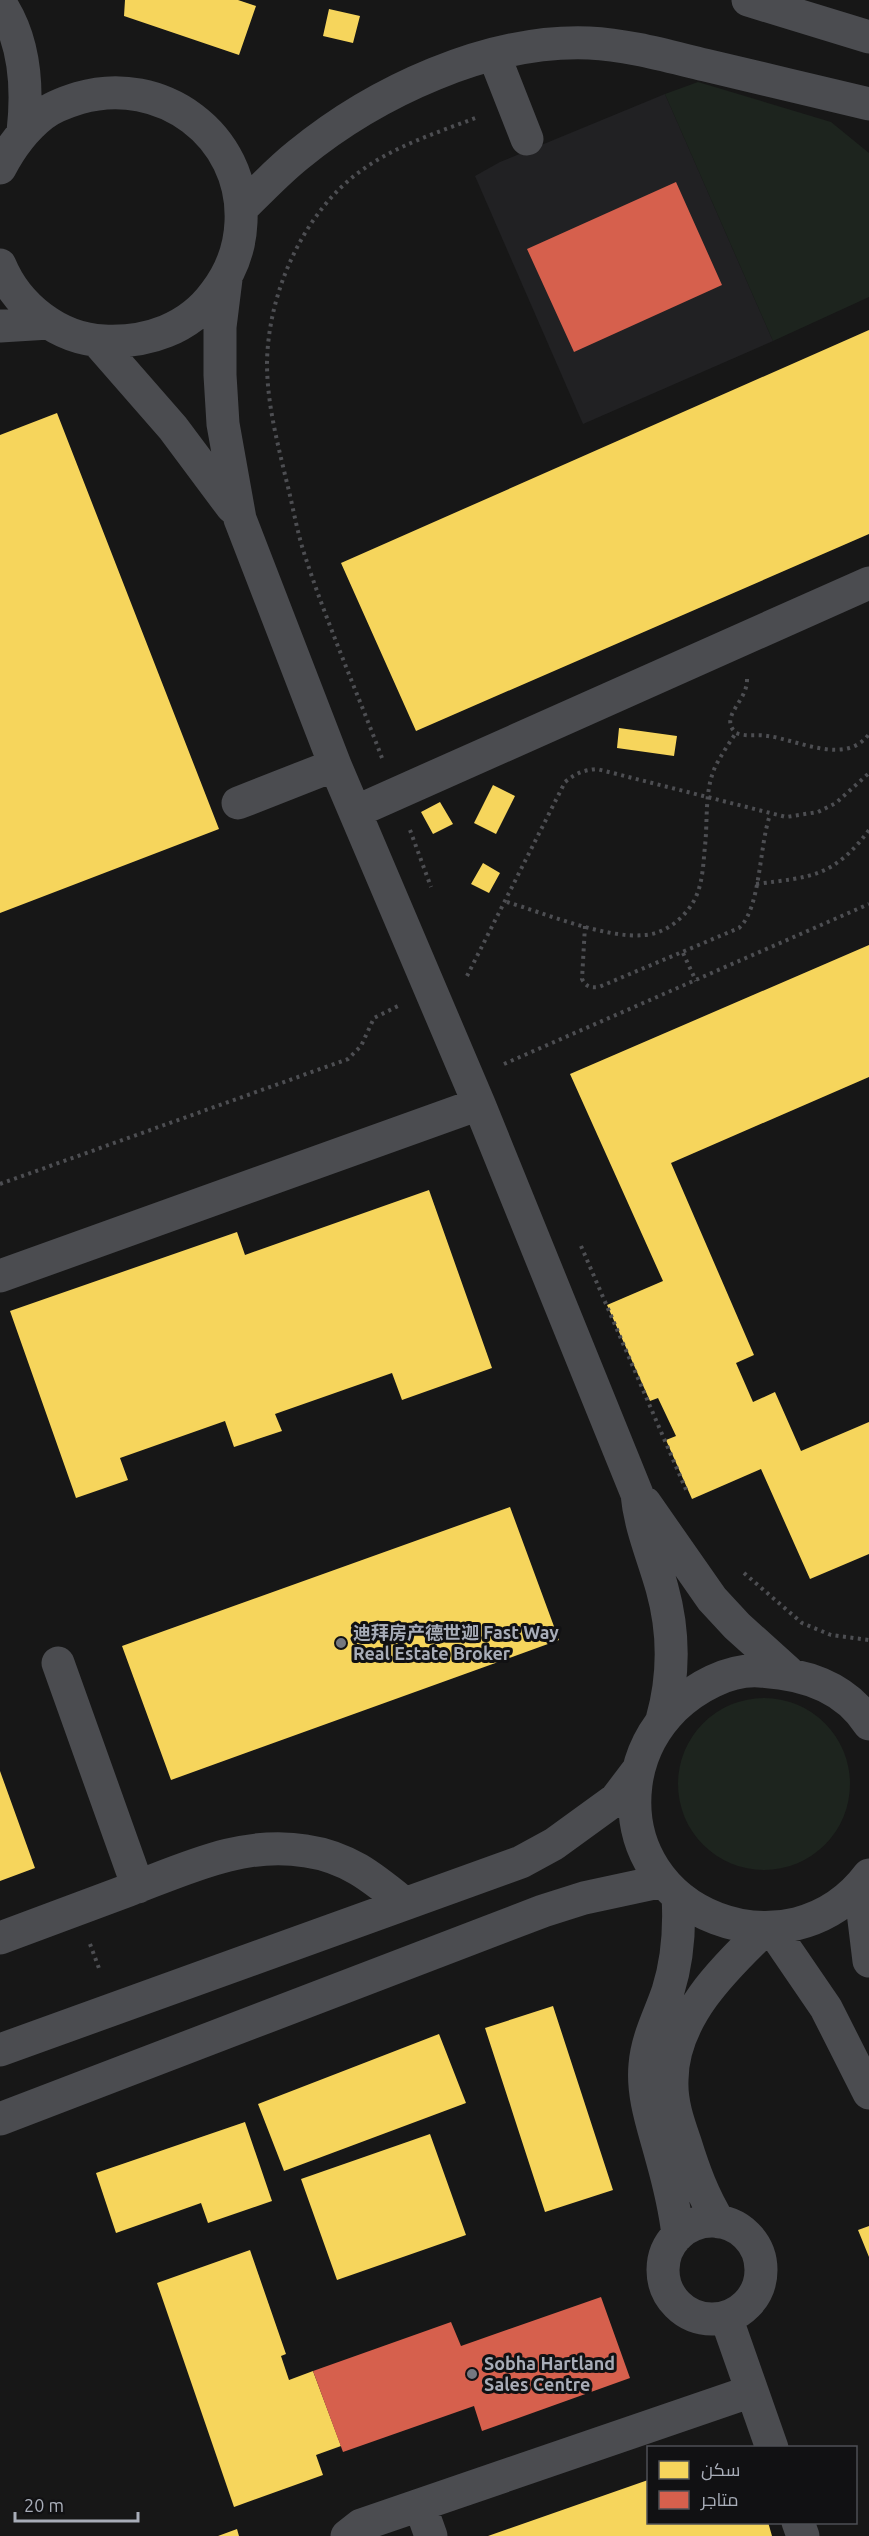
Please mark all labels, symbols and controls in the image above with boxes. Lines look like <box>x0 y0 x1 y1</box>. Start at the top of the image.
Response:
place label: 迪拜房产德世迦 Fast Way Real Estate Broker <box>353 1622 559 1663</box>
marker: 迪拜房产德世迦 Fast Way Real Estate Broker <box>334 1636 348 1650</box>
place label: Sobha Hartland Sales Centre <box>484 2353 615 2394</box>
marker: Sobha Hartland Sales Centre <box>465 2367 479 2381</box>
legend <box>647 2446 857 2524</box>
text: سكن <box>701 2459 740 2481</box>
scale bar <box>15 2485 138 2523</box>
text: متاجر <box>700 2489 739 2511</box>
text: 20 m <box>24 2495 64 2515</box>

